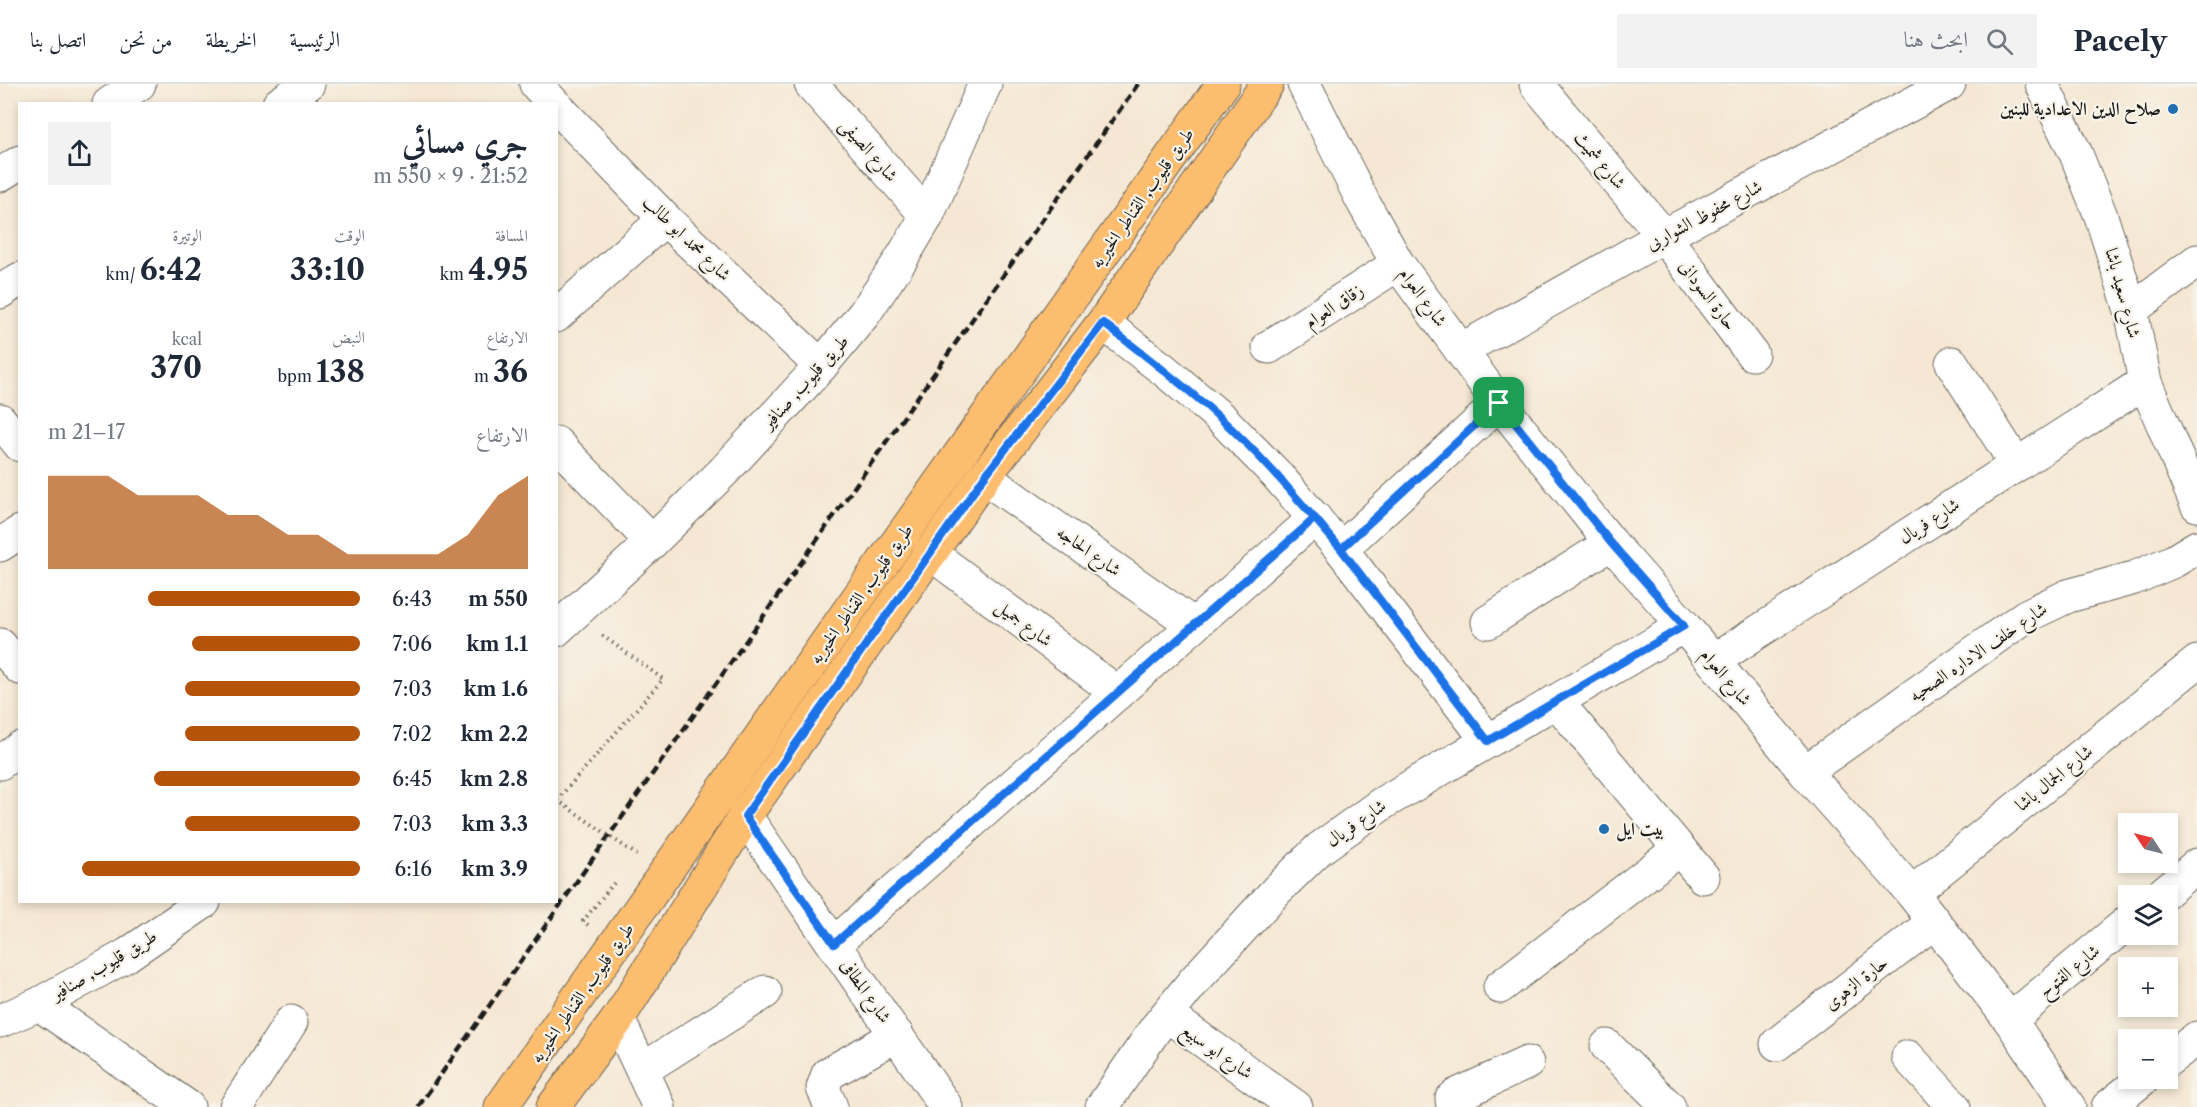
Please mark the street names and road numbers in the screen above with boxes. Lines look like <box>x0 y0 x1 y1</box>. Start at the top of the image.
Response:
street label: شارع الصيفى <box>833 114 902 189</box>
street label: طريق قليوب, القناطر الخيريه <box>1085 124 1199 273</box>
street label: شارع شميث <box>1566 127 1631 196</box>
street label: شارع محفوظ الشواربى <box>1642 175 1768 258</box>
street label: شارع محمد ابو طالب <box>636 190 736 288</box>
street label: شارع سعيد باشا <box>2097 246 2146 342</box>
street label: حارة السودانى <box>1674 255 1742 335</box>
street label: شارع العوام <box>1390 263 1452 334</box>
street label: زقاق العوام <box>1300 279 1370 337</box>
street label: طريق قليوب, صنافير <box>755 330 854 436</box>
street label: شارع فريال <box>1894 493 1966 552</box>
street label: طريق قليوب, القناطر الخيريه <box>804 520 918 669</box>
street label: شارع الحاجه <box>1050 521 1125 584</box>
street label: شارع جميل <box>989 595 1057 655</box>
street label: شارع خلف الاداره الصحيه <box>1905 598 2053 710</box>
street label: شارع العوام <box>1692 644 1756 713</box>
street label: شارع الجمال باشا <box>2011 740 2100 819</box>
street label: شارع فريال <box>1322 794 1393 855</box>
street label: طريق قليوب, القناطر الخيريه <box>525 919 639 1068</box>
street label: طريق قليوب, صنافير <box>45 925 161 1007</box>
street label: شارع الفتوح <box>2034 940 2107 1006</box>
street label: حارة الزهوى <box>1820 951 1892 1015</box>
street label: شارع المطافى <box>833 955 896 1030</box>
street label: شارع ابو سبيع <box>1174 1018 1257 1088</box>

